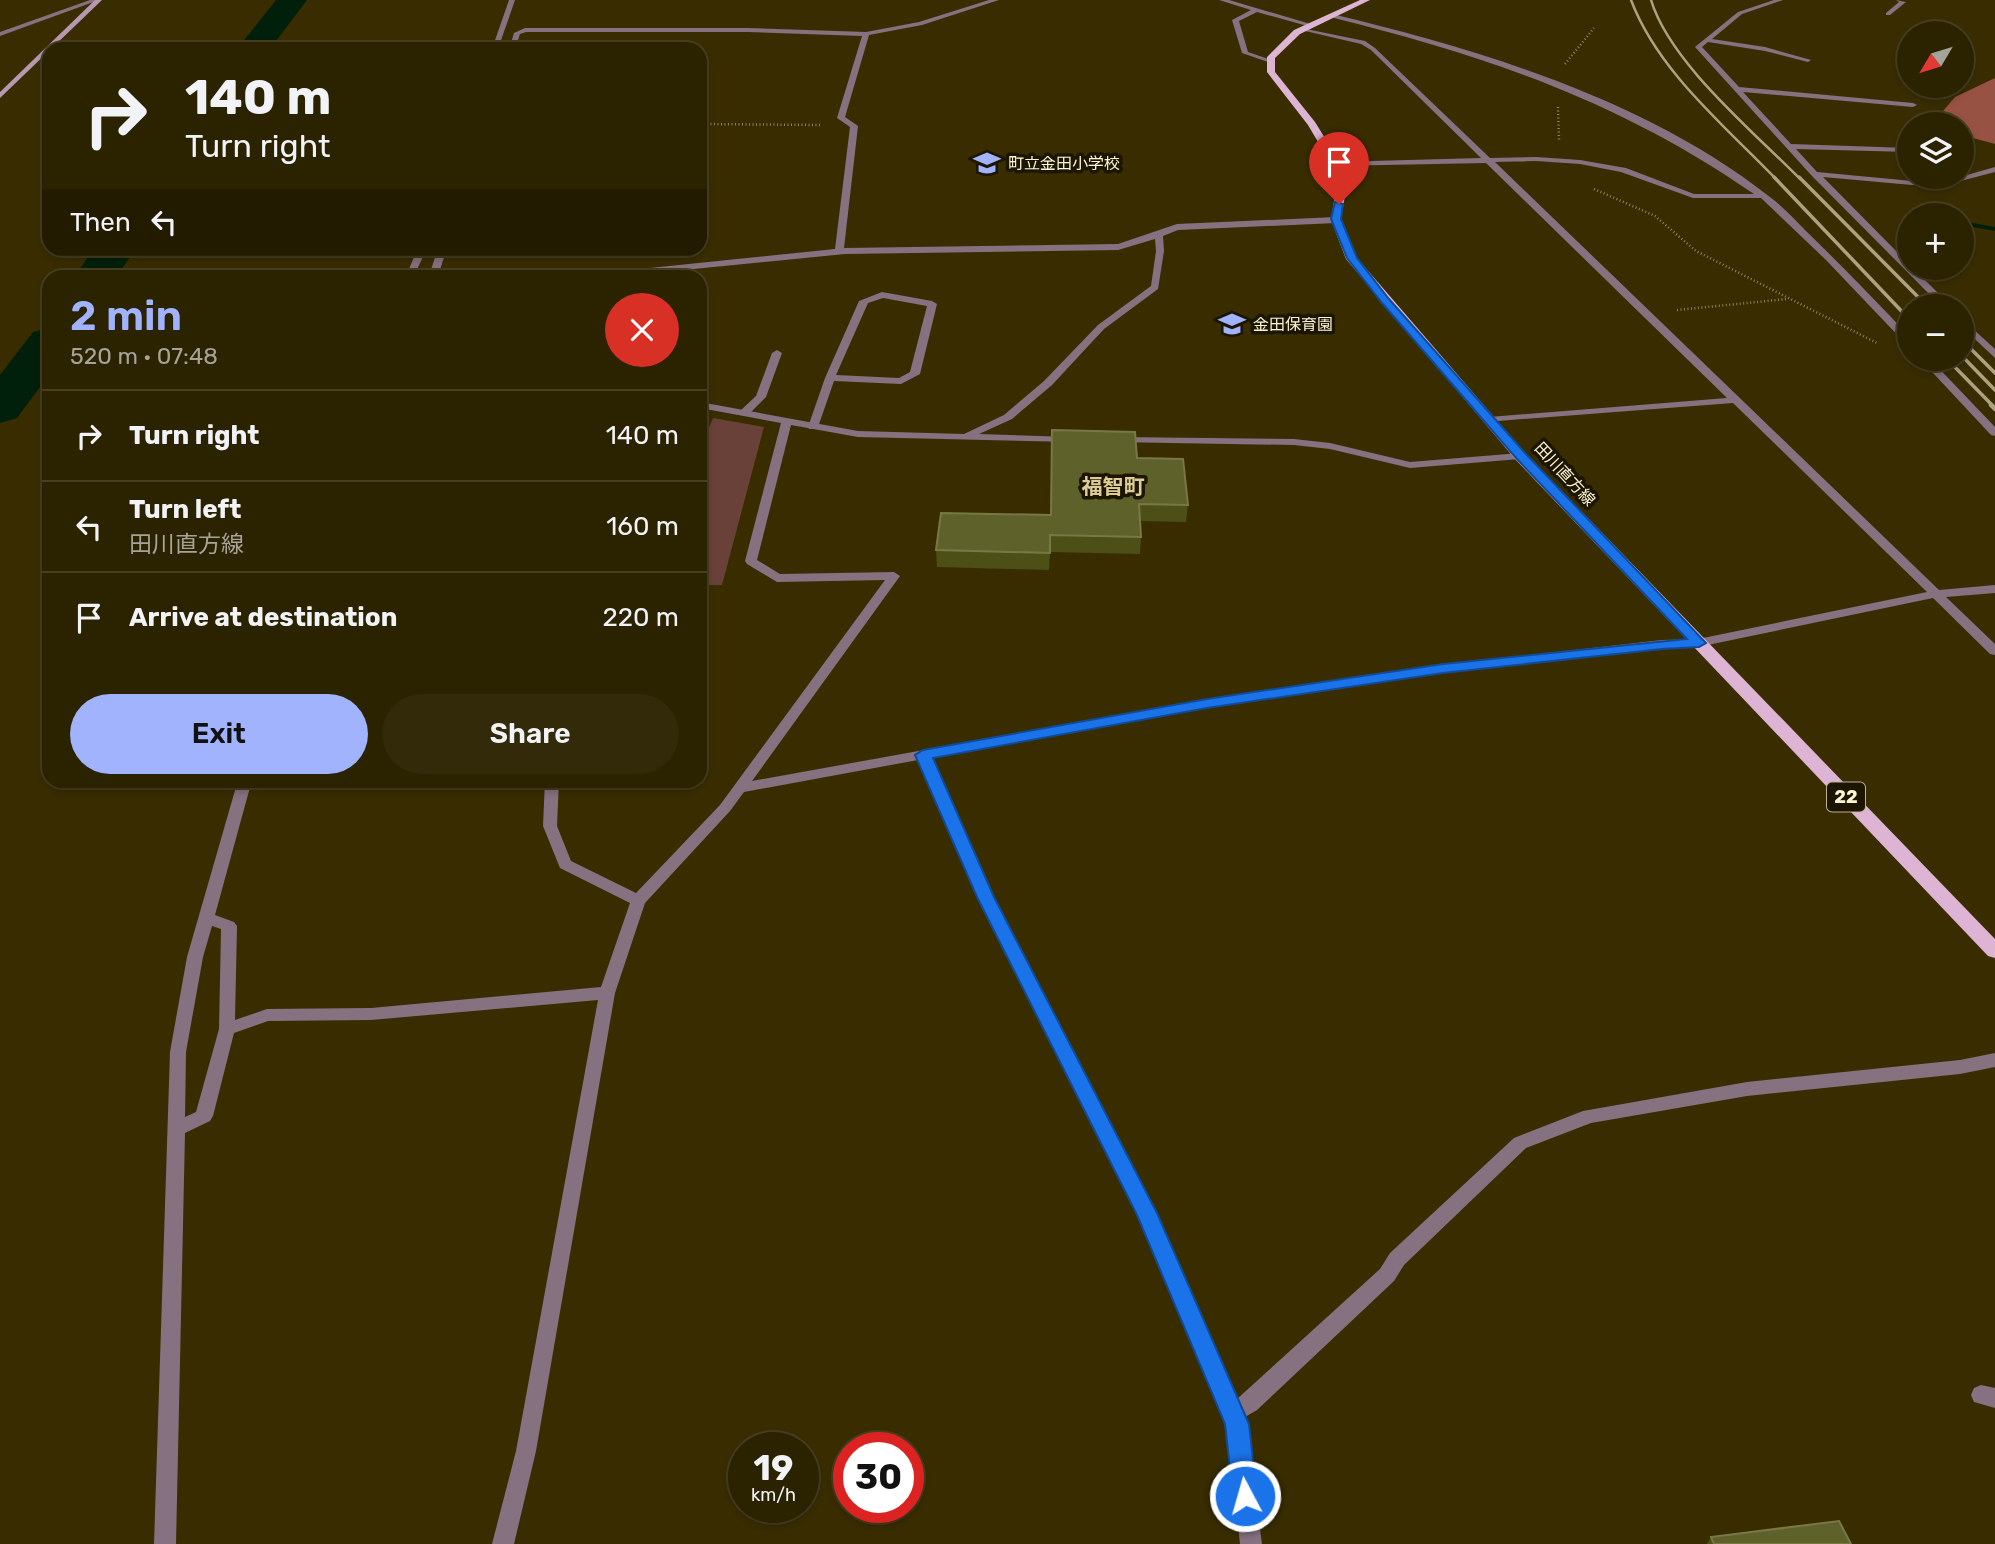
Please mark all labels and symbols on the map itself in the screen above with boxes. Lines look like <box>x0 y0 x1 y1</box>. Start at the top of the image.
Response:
north arrow <box>1897 21 1974 98</box>
pin <box>1309 132 1369 204</box>
school or university icon: 町立金田小学校 <box>972 148 1002 178</box>
place label: 町立金田小学校 <box>1008 154 1120 173</box>
school or university icon: 金田保育園 <box>1217 309 1247 339</box>
place label: 金田保育園 <box>1253 315 1333 334</box>
street label: 田川直方線 <box>1531 438 1599 510</box>
district label: 福智町 <box>1082 474 1145 499</box>
road number: 22 <box>1827 782 1865 812</box>
speed limit sign: 30 <box>833 1432 924 1523</box>
position arrow <box>1208 1459 1282 1533</box>

